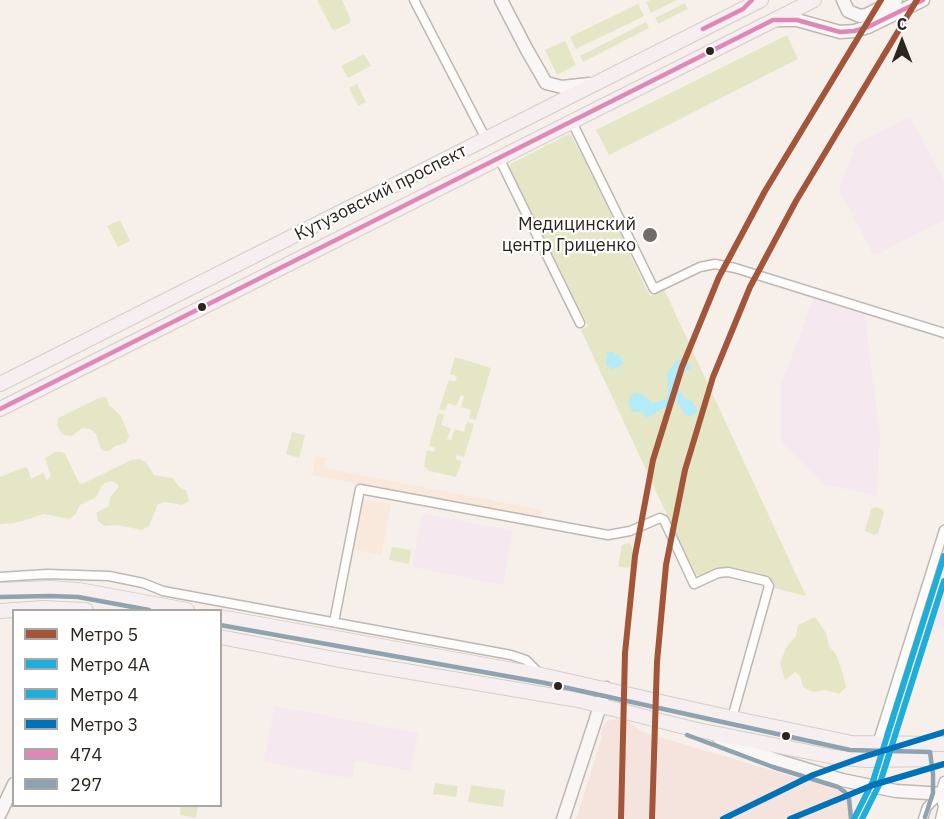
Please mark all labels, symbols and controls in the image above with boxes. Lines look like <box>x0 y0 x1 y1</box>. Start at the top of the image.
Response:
north arrow <box>872 12 932 72</box>
text: С <box>897 14 907 34</box>
unlabelled marker <box>704 45 716 57</box>
street label: Кутузовский проспект <box>291 140 471 246</box>
place label: Медицинский центр Гриценко <box>502 214 636 256</box>
marker: Медицинский центр Гриценко <box>641 226 659 244</box>
unlabelled marker <box>196 301 208 313</box>
legend <box>12 609 222 807</box>
text: Метро 5 <box>70 623 138 646</box>
text: Метро 4А <box>70 653 150 676</box>
unlabelled marker <box>552 680 564 692</box>
text: Метро 4 <box>70 683 138 706</box>
text: Метро 3 <box>70 713 138 736</box>
unlabelled marker <box>780 730 792 742</box>
text: 474 <box>70 743 102 766</box>
text: 297 <box>70 773 102 796</box>

